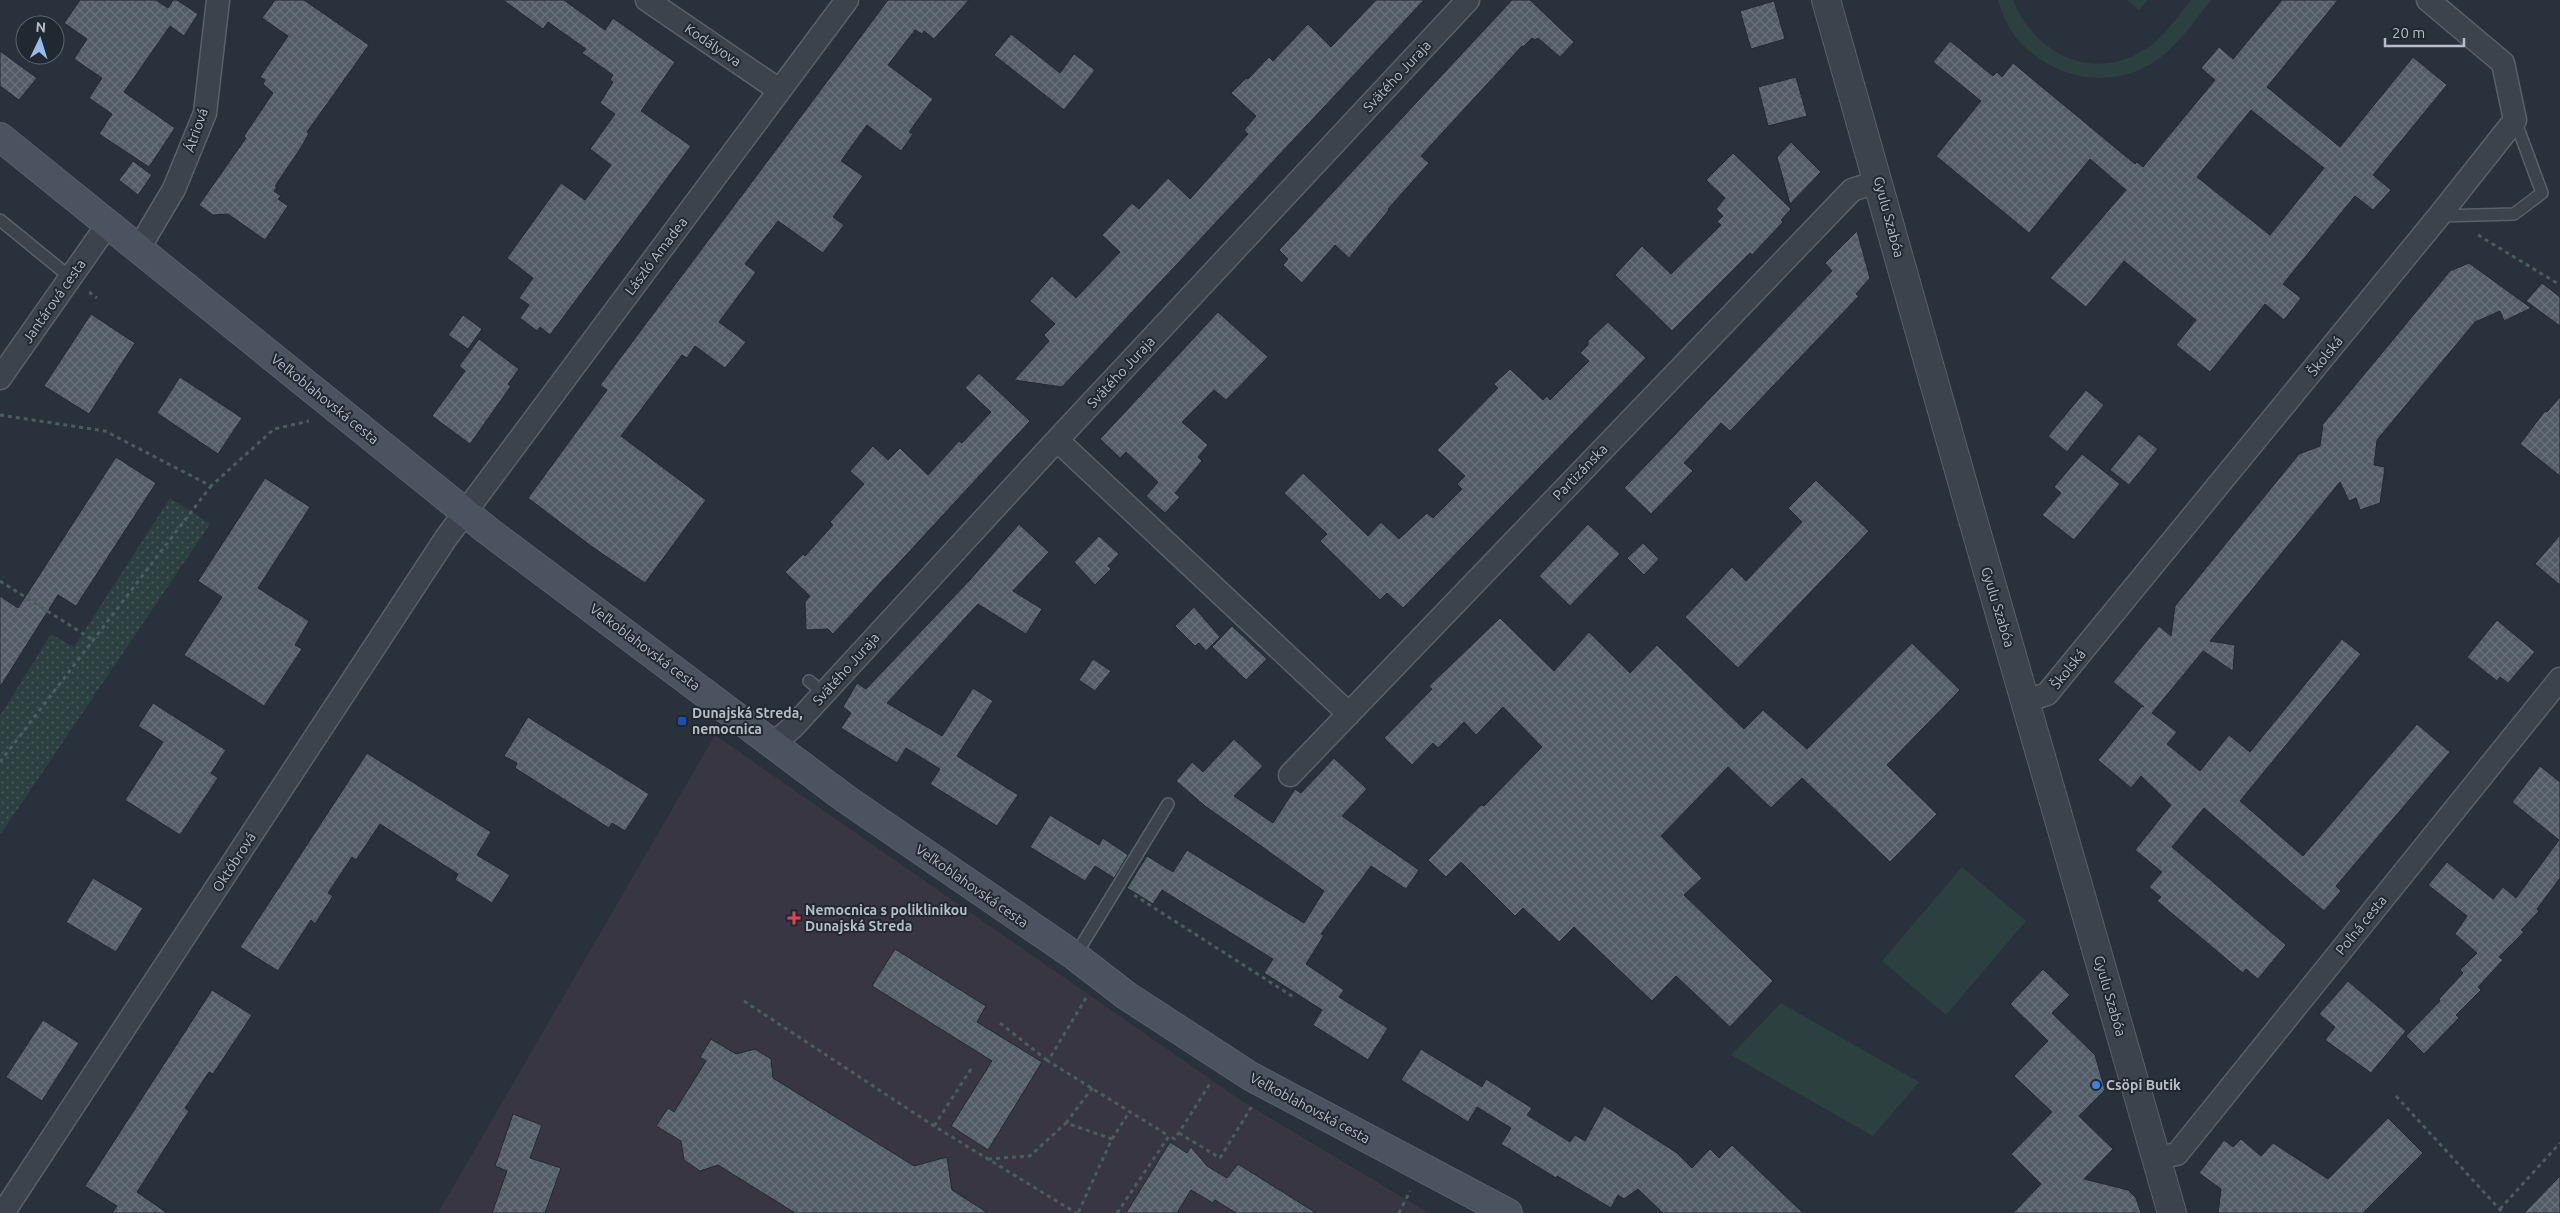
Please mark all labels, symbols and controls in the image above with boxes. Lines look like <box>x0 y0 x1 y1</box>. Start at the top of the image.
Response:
north arrow <box>15 15 65 65</box>
scale bar <box>2385 15 2464 47</box>
text: N <box>35 19 47 35</box>
street label: Kodályova <box>682 20 744 70</box>
text: 20 m <box>2392 24 2425 41</box>
street label: Svätého Juraja <box>1360 37 1434 115</box>
street label: Átriová <box>180 106 211 154</box>
street label: Gyulu Szabóa <box>1870 175 1908 259</box>
street label: László Amadea <box>622 214 690 298</box>
street label: Jantárová cesta <box>19 256 89 346</box>
street label: Školská <box>2303 332 2346 379</box>
street label: Svätého Juraja <box>1084 333 1158 411</box>
street label: Veľkoblahovská cesta <box>268 351 382 447</box>
street label: Partizánska <box>1549 441 1611 503</box>
street label: Gyulu Szabóa <box>1978 565 2018 649</box>
street label: Veľkoblahovská cesta <box>587 600 703 694</box>
street label: Svätého Juraja <box>809 630 883 708</box>
street label: Školská <box>2046 645 2089 692</box>
place label: Dunajská Streda, nemocnica <box>692 705 803 737</box>
marker: Dunajská Streda, nemocnica <box>676 715 688 727</box>
street label: Októbrová <box>209 829 259 895</box>
street label: Veľkoblahovská cesta <box>913 841 1031 931</box>
street label: Poľná cesta <box>2332 892 2390 958</box>
place label: Nemocnica s poliklinikou Dunajská Streda <box>805 902 967 934</box>
marker: Nemocnica s poliklinikou Dunajská Streda <box>787 911 801 925</box>
street label: Gyulu Szabóa <box>2091 954 2129 1038</box>
street label: Veľkoblahovská cesta <box>1247 1070 1373 1146</box>
place label: Csöpi Butik <box>2106 1077 2181 1093</box>
marker: Csöpi Butik <box>2090 1079 2102 1091</box>

